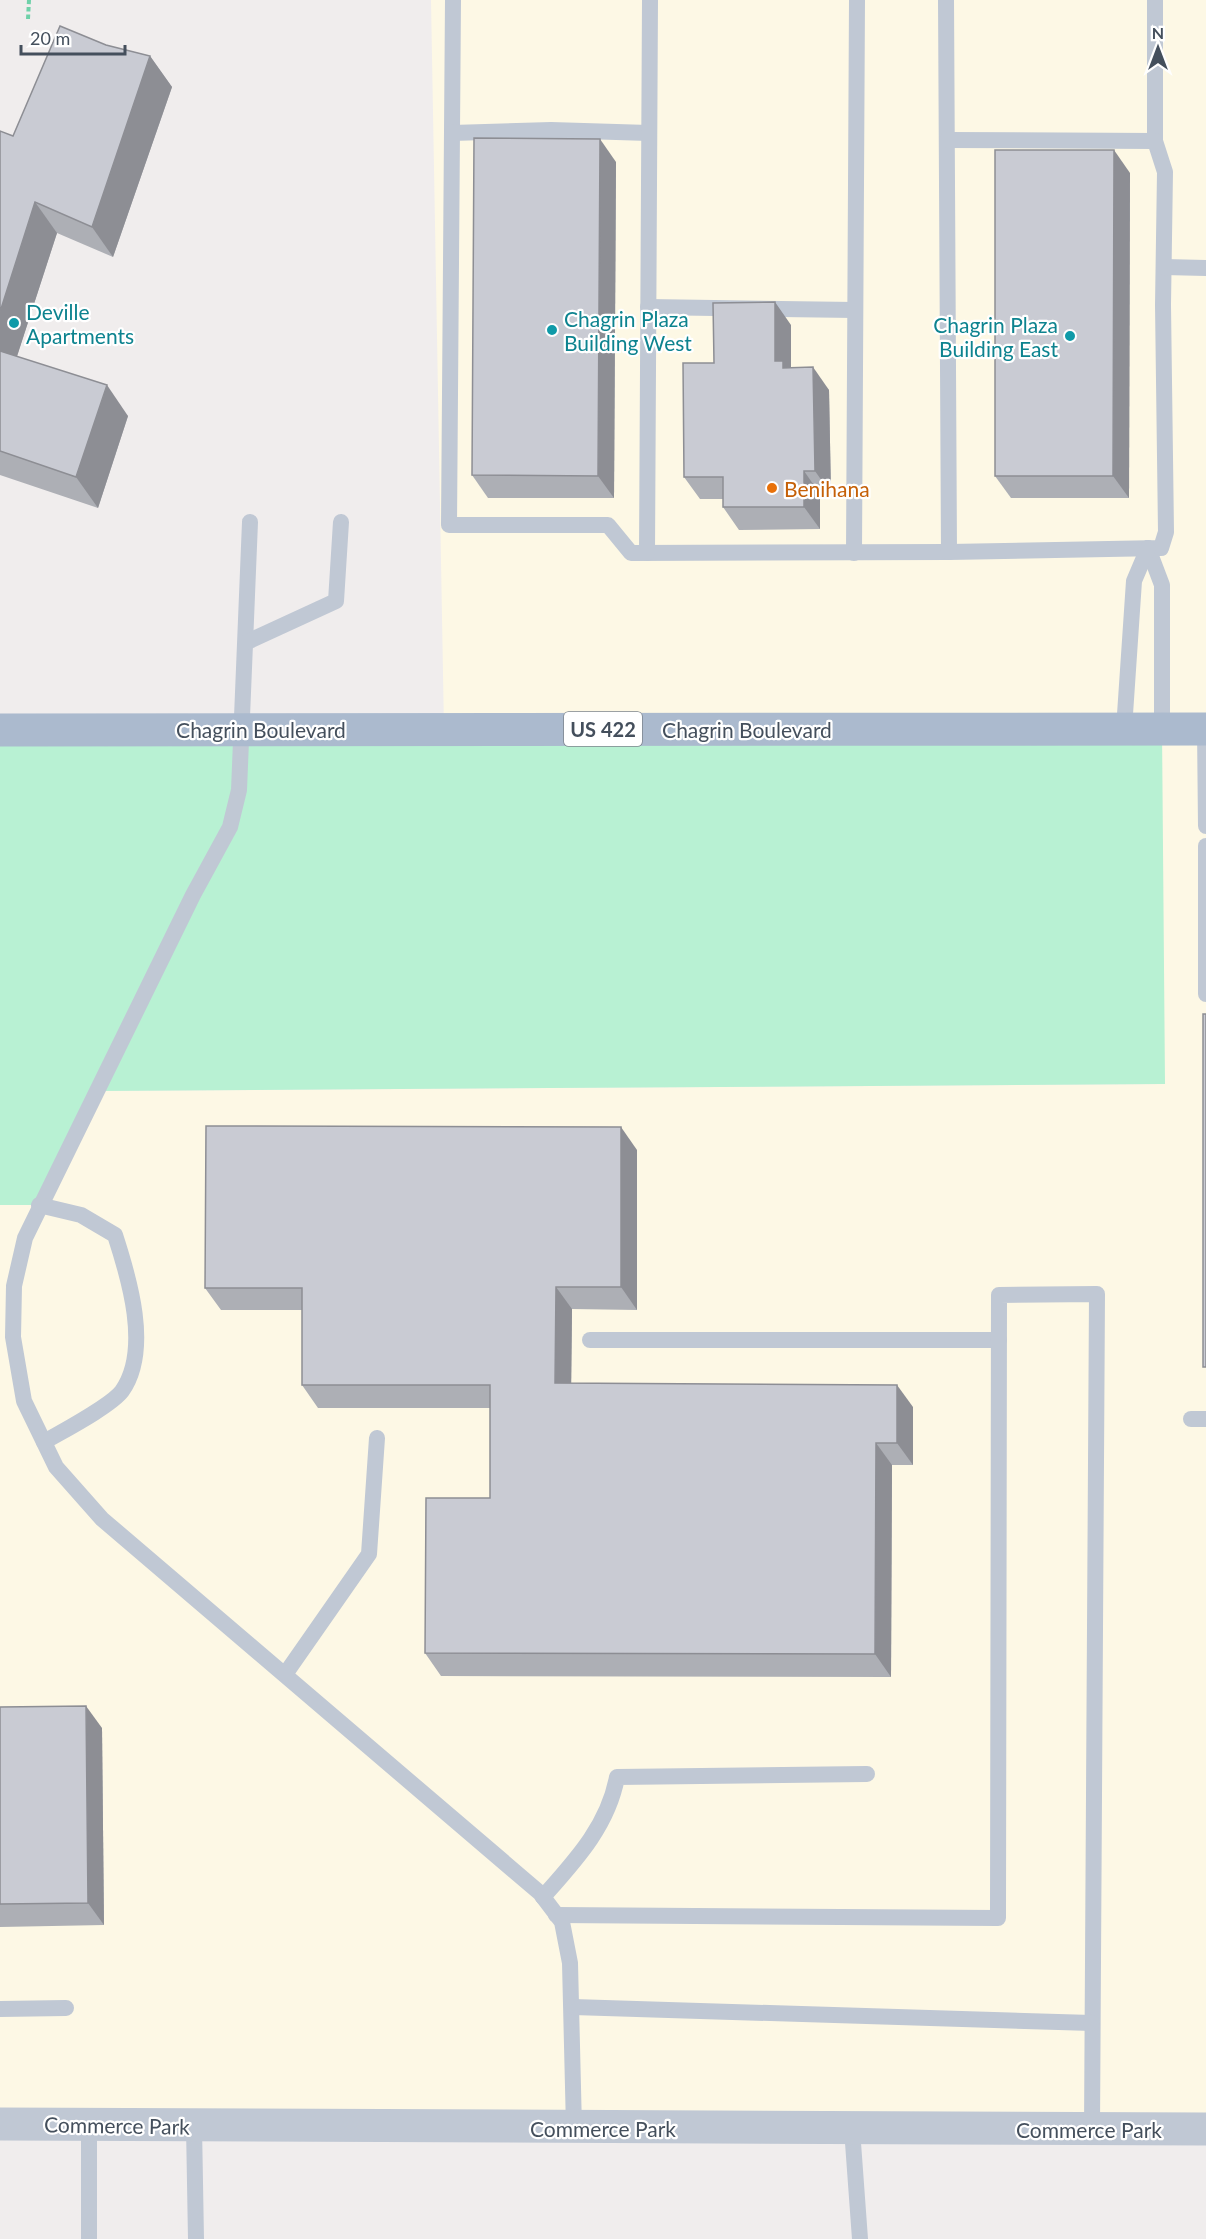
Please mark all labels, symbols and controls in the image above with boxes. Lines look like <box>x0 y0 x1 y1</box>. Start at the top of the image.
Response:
scale bar <box>21 18 124 56</box>
north arrow <box>1128 18 1188 78</box>
text: N <box>1152 23 1164 42</box>
text: 20 m <box>30 27 70 49</box>
place label: Deville Apartments <box>26 299 134 348</box>
place label: Chagrin Plaza Building West <box>564 306 692 355</box>
place label: Chagrin Plaza Building East <box>933 312 1058 361</box>
marker: Deville Apartments <box>7 316 21 330</box>
marker: Chagrin Plaza Building West <box>545 323 559 337</box>
marker: Chagrin Plaza Building East <box>1063 329 1077 343</box>
place label: Benihana <box>784 476 870 501</box>
marker: Benihana <box>765 481 779 495</box>
road number: US 422 <box>564 712 642 746</box>
street label: Chagrin Boulevard <box>176 717 346 742</box>
street label: Chagrin Boulevard <box>662 717 832 742</box>
street label: Commerce Park <box>44 2111 190 2139</box>
street label: Commerce Park <box>530 2116 676 2141</box>
street label: Commerce Park <box>1016 2117 1162 2142</box>

